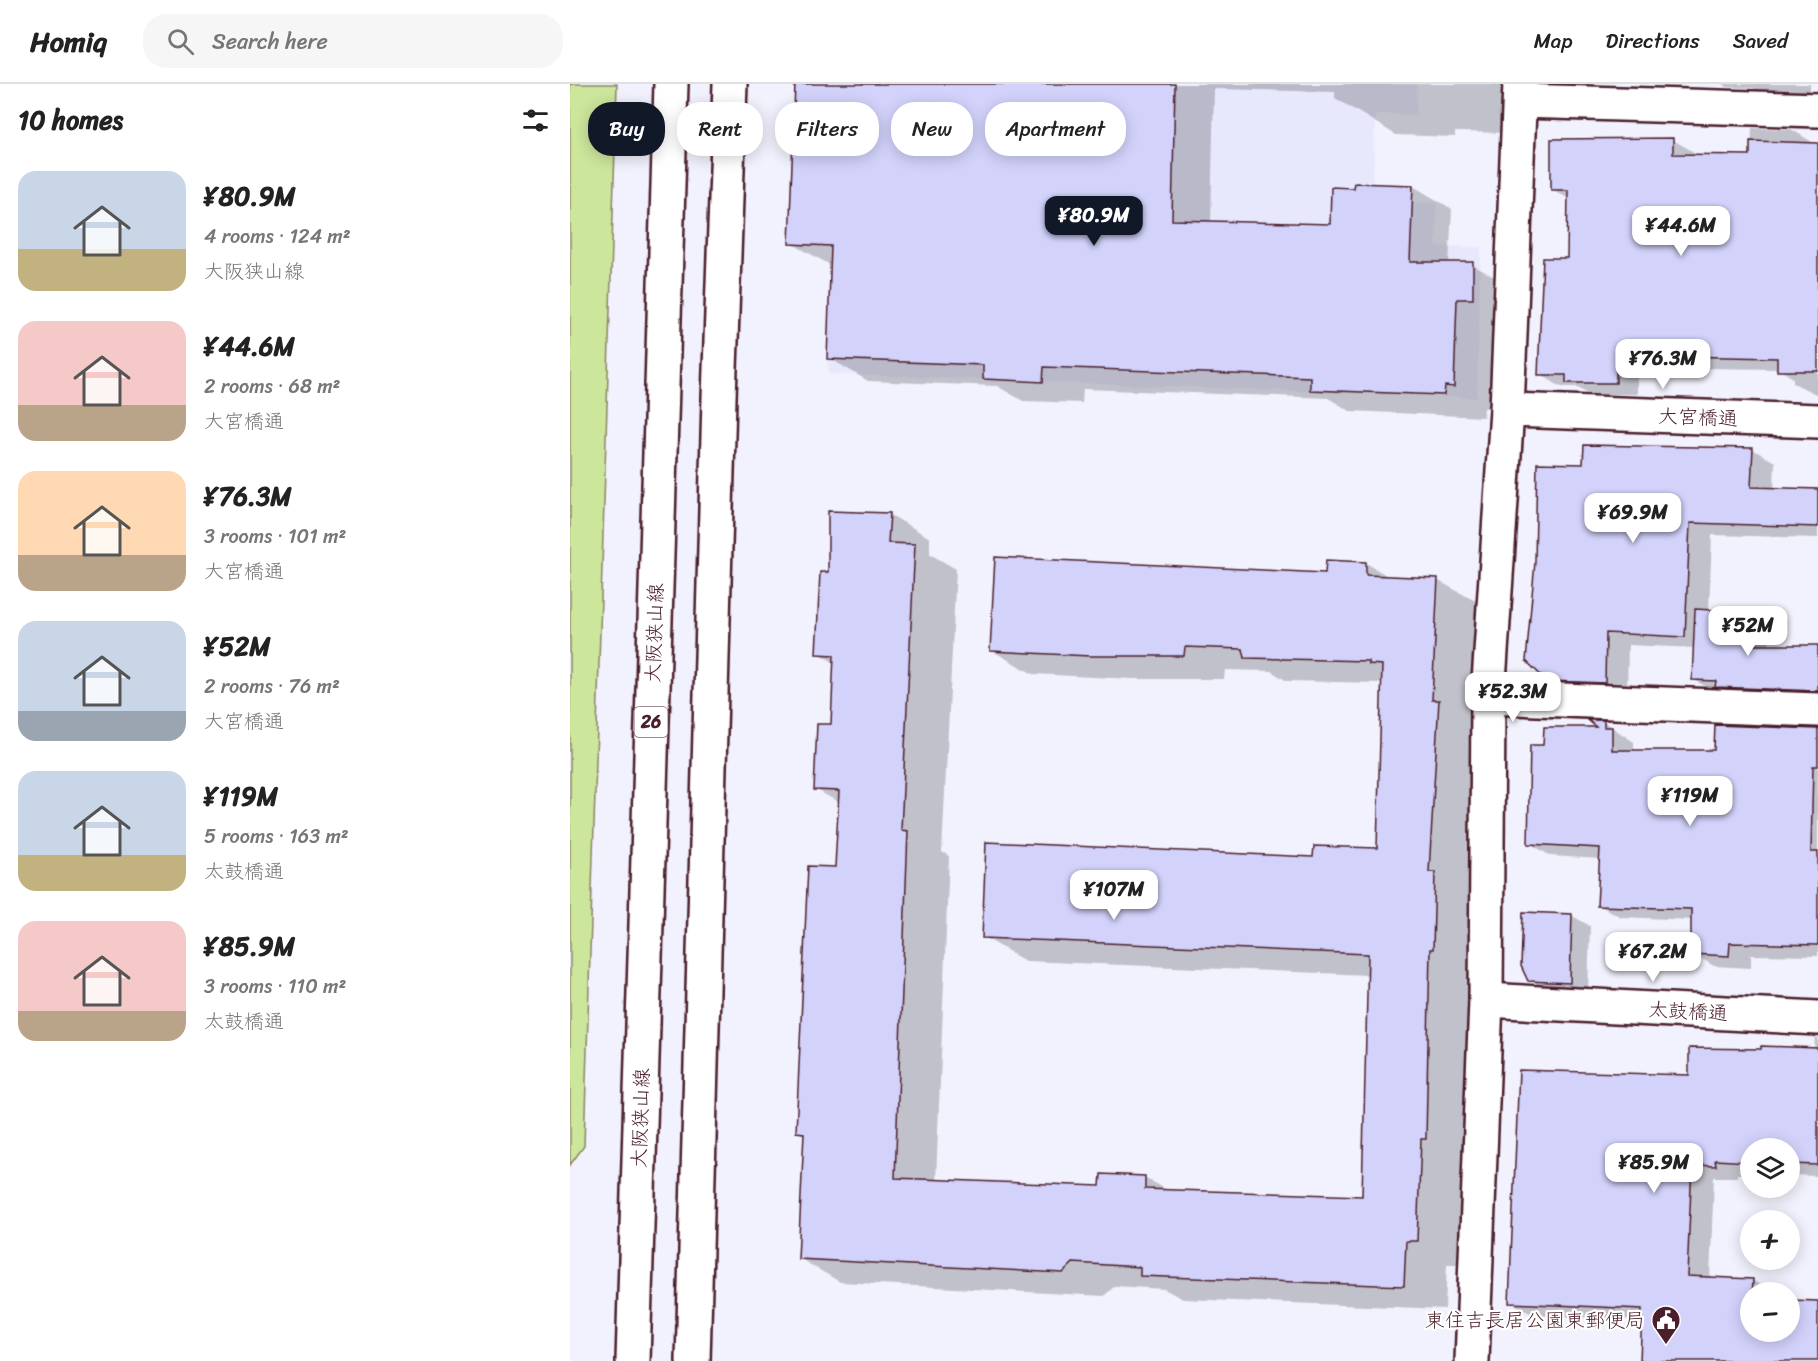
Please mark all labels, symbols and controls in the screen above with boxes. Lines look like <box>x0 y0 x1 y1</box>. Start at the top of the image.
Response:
search box <box>143 14 563 68</box>
text: Homiq <box>30 17 107 66</box>
text: Search here <box>212 22 328 61</box>
text: Map <box>1534 22 1572 60</box>
text: Directions <box>1605 22 1700 60</box>
text: Saved <box>1733 22 1788 60</box>
icon: search <box>164 25 197 58</box>
text: 10 homes <box>18 97 123 143</box>
chip: Buy <box>588 102 665 156</box>
chip: Rent <box>677 102 763 156</box>
chip: Filters <box>775 102 879 156</box>
chip: New <box>891 102 973 156</box>
chip: Apartment <box>985 102 1126 156</box>
icon: filters <box>519 104 552 137</box>
text: ¥80.9M <box>204 173 296 219</box>
icon: home <box>66 195 138 267</box>
pin: ¥80.9M <box>1045 196 1143 247</box>
text: ¥80.9M <box>1059 198 1129 233</box>
pin: ¥44.6M <box>1632 206 1730 257</box>
text: ¥44.6M <box>1646 208 1716 243</box>
text: 4 rooms · 124 m² <box>204 219 351 254</box>
text: 大阪狭山線 <box>204 254 304 289</box>
text: ¥44.6M <box>204 323 295 369</box>
pin: ¥76.3M <box>1614 339 1712 390</box>
text: ¥76.3M <box>1629 341 1697 376</box>
icon: home <box>66 345 138 417</box>
text: 2 rooms · 68 m² <box>204 369 340 404</box>
street label: 大宮橋通 <box>1657 399 1739 436</box>
text: 大宮橋通 <box>204 404 284 439</box>
text: ¥76.3M <box>204 473 291 519</box>
pin: ¥69.9M <box>1584 493 1682 544</box>
icon: home <box>66 495 138 567</box>
text: ¥69.9M <box>1598 495 1668 530</box>
text: 3 rooms · 101 m² <box>204 519 346 554</box>
text: 大宮橋通 <box>204 554 284 589</box>
street label: 大阪狭山線 <box>635 582 674 684</box>
pin: ¥52M <box>1712 606 1784 657</box>
text: ¥52M <box>1722 608 1774 643</box>
text: ¥52M <box>204 623 271 669</box>
icon: home <box>66 645 138 717</box>
text: 2 rooms · 76 m² <box>204 669 340 704</box>
pin: ¥52.3M <box>1464 672 1562 723</box>
text: ¥52.3M <box>1479 674 1547 709</box>
text: 大宮橋通 <box>204 704 284 739</box>
road number: 26 <box>634 707 668 737</box>
text: ¥119M <box>204 773 278 819</box>
pin: ¥119M <box>1648 776 1732 827</box>
text: ¥119M <box>1662 778 1718 813</box>
icon: home <box>66 795 138 867</box>
text: 5 rooms · 163 m² <box>204 819 349 854</box>
text: 太鼓橋通 <box>204 854 284 889</box>
pin: ¥107M <box>1072 870 1156 921</box>
text: ¥107M <box>1084 872 1144 907</box>
text: ¥85.9M <box>204 923 295 969</box>
pin: ¥67.2M <box>1604 932 1702 983</box>
text: ¥67.2M <box>1619 934 1687 969</box>
icon: home <box>66 945 138 1017</box>
text: 3 rooms · 110 m² <box>204 969 346 1004</box>
street label: 太鼓橋通 <box>1647 992 1729 1031</box>
text: 太鼓橋通 <box>204 1004 284 1039</box>
street label: 大阪狭山線 <box>621 1067 660 1169</box>
map controls <box>1740 1138 1800 1342</box>
button: layers <box>1740 1138 1800 1198</box>
pin: ¥85.9M <box>1605 1143 1703 1194</box>
text: ¥85.9M <box>1619 1145 1689 1180</box>
button: + <box>1740 1210 1800 1270</box>
button: − <box>1740 1282 1800 1342</box>
place label: 東住吉長居公園東郵便局 <box>1425 1303 1645 1338</box>
public building icon: 東住吉長居公園東郵便局 <box>1650 1304 1682 1346</box>

